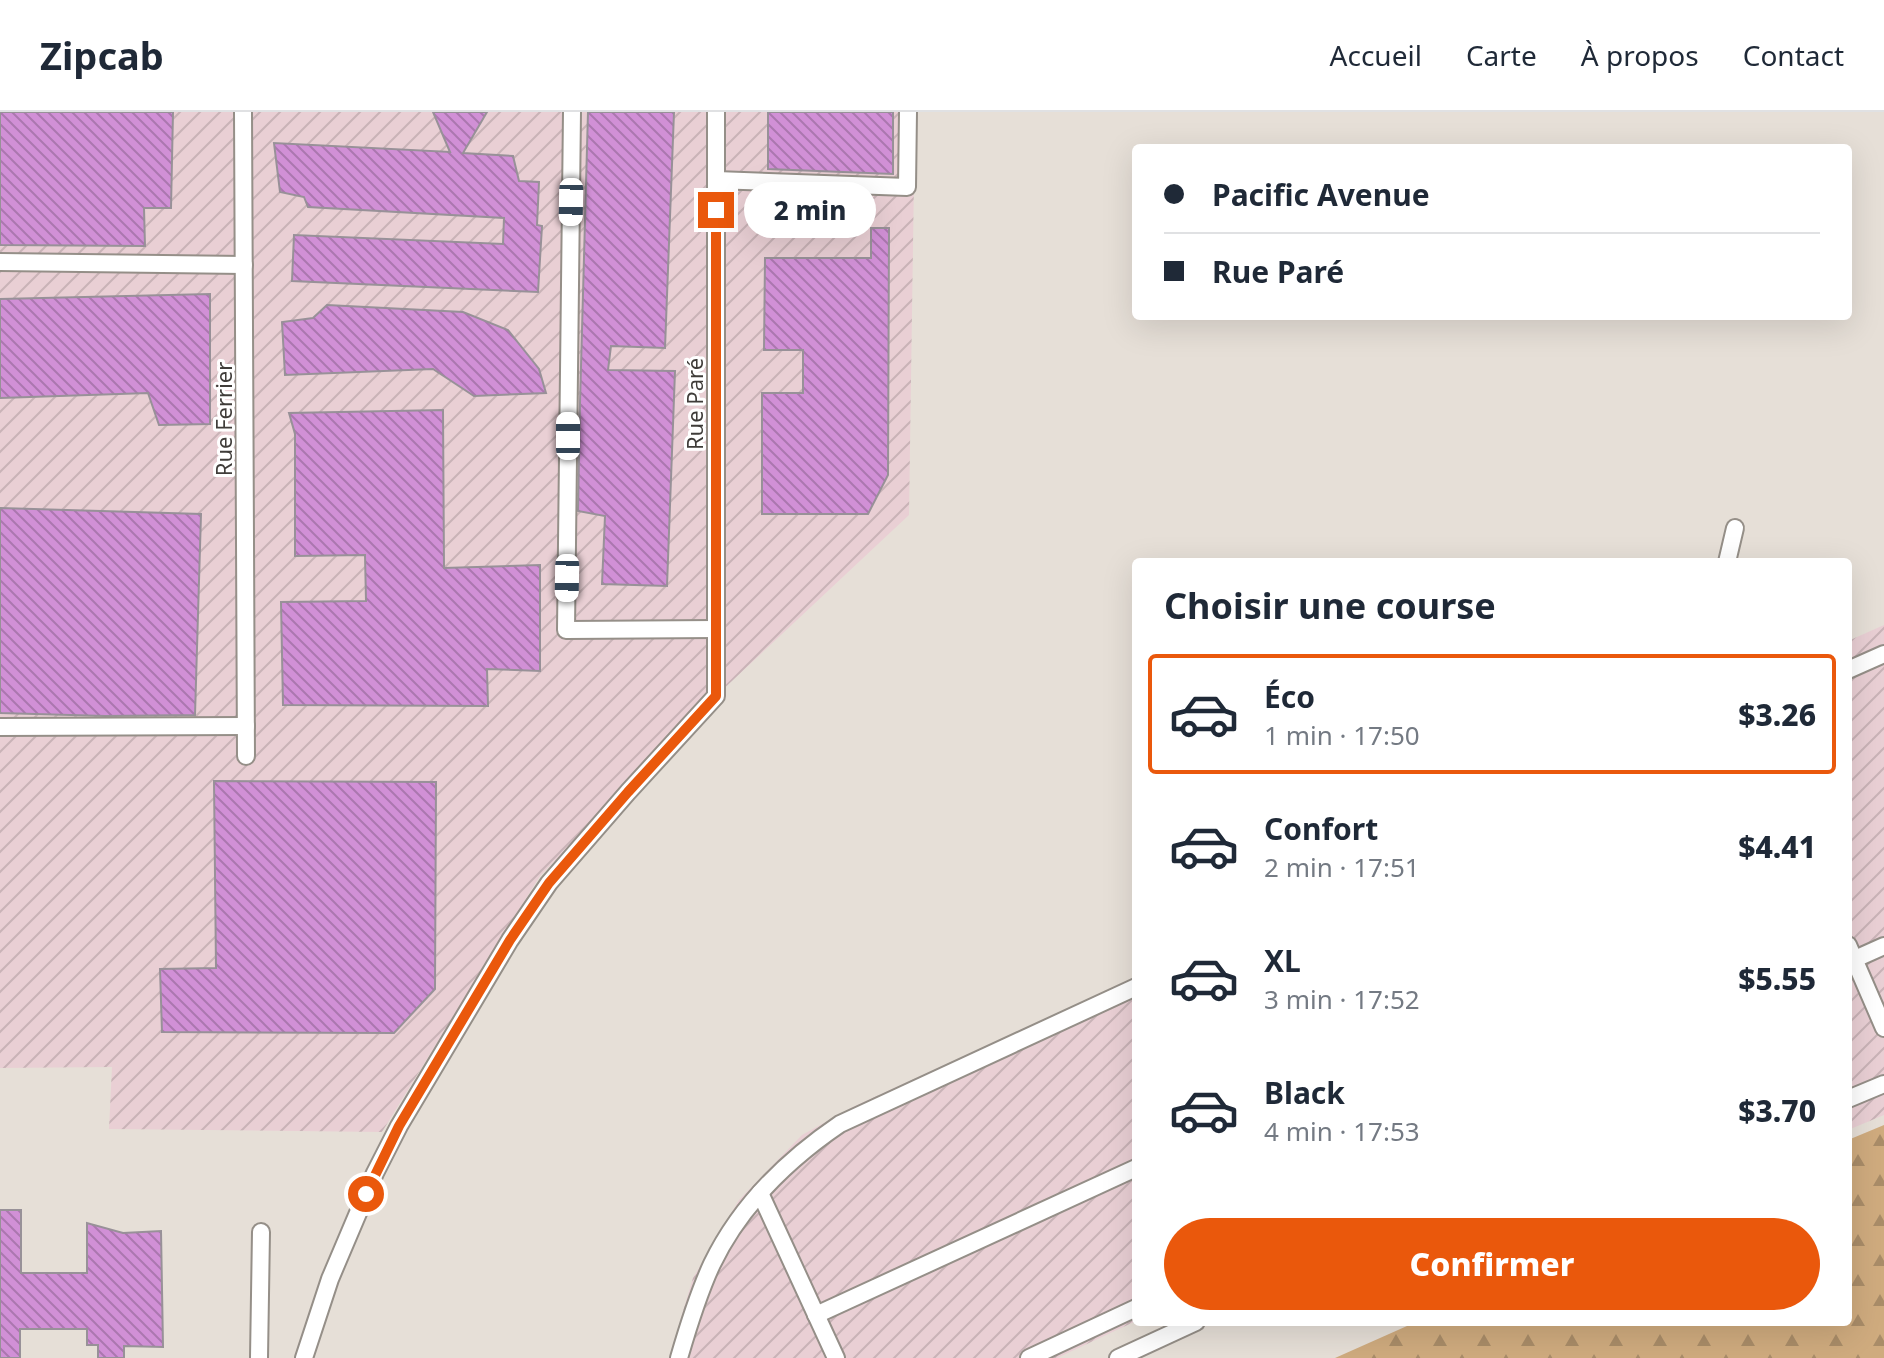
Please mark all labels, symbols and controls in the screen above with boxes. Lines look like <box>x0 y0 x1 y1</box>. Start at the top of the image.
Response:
text: Zipcab <box>40 29 164 81</box>
text: Accueil <box>1330 36 1422 74</box>
text: Carte <box>1466 36 1537 74</box>
text: À propos <box>1581 36 1699 74</box>
text: Contact <box>1743 36 1844 74</box>
text: Pacific Avenue <box>1212 174 1430 215</box>
car <box>559 178 583 226</box>
callout: 2 min <box>744 182 876 238</box>
route end <box>698 192 734 228</box>
text: 2 min <box>774 192 846 228</box>
text: Rue Paré <box>1212 251 1344 292</box>
street label: Rue Paré <box>679 358 709 450</box>
street label: Rue Ferrier <box>208 362 238 476</box>
car <box>556 412 580 460</box>
car <box>555 554 579 602</box>
text: Choisir une course <box>1164 581 1496 630</box>
text: Éco <box>1264 676 1315 717</box>
icon: car <box>1168 678 1240 750</box>
text: $3.26 <box>1738 694 1816 735</box>
text: 1 min · 17:50 <box>1264 717 1420 753</box>
text: Confort <box>1264 808 1378 849</box>
icon: car <box>1168 810 1240 882</box>
text: $4.41 <box>1738 826 1816 867</box>
text: 2 min · 17:51 <box>1264 849 1420 885</box>
text: XL <box>1264 940 1301 981</box>
icon: car <box>1168 942 1240 1014</box>
text: $5.55 <box>1738 958 1816 999</box>
text: 3 min · 17:52 <box>1264 981 1420 1017</box>
text: Black <box>1264 1072 1345 1113</box>
icon: car <box>1168 1074 1240 1146</box>
text: $3.70 <box>1738 1090 1816 1131</box>
text: 4 min · 17:53 <box>1264 1113 1420 1149</box>
route start <box>348 1176 384 1212</box>
button: Confirmer <box>1164 1218 1820 1310</box>

